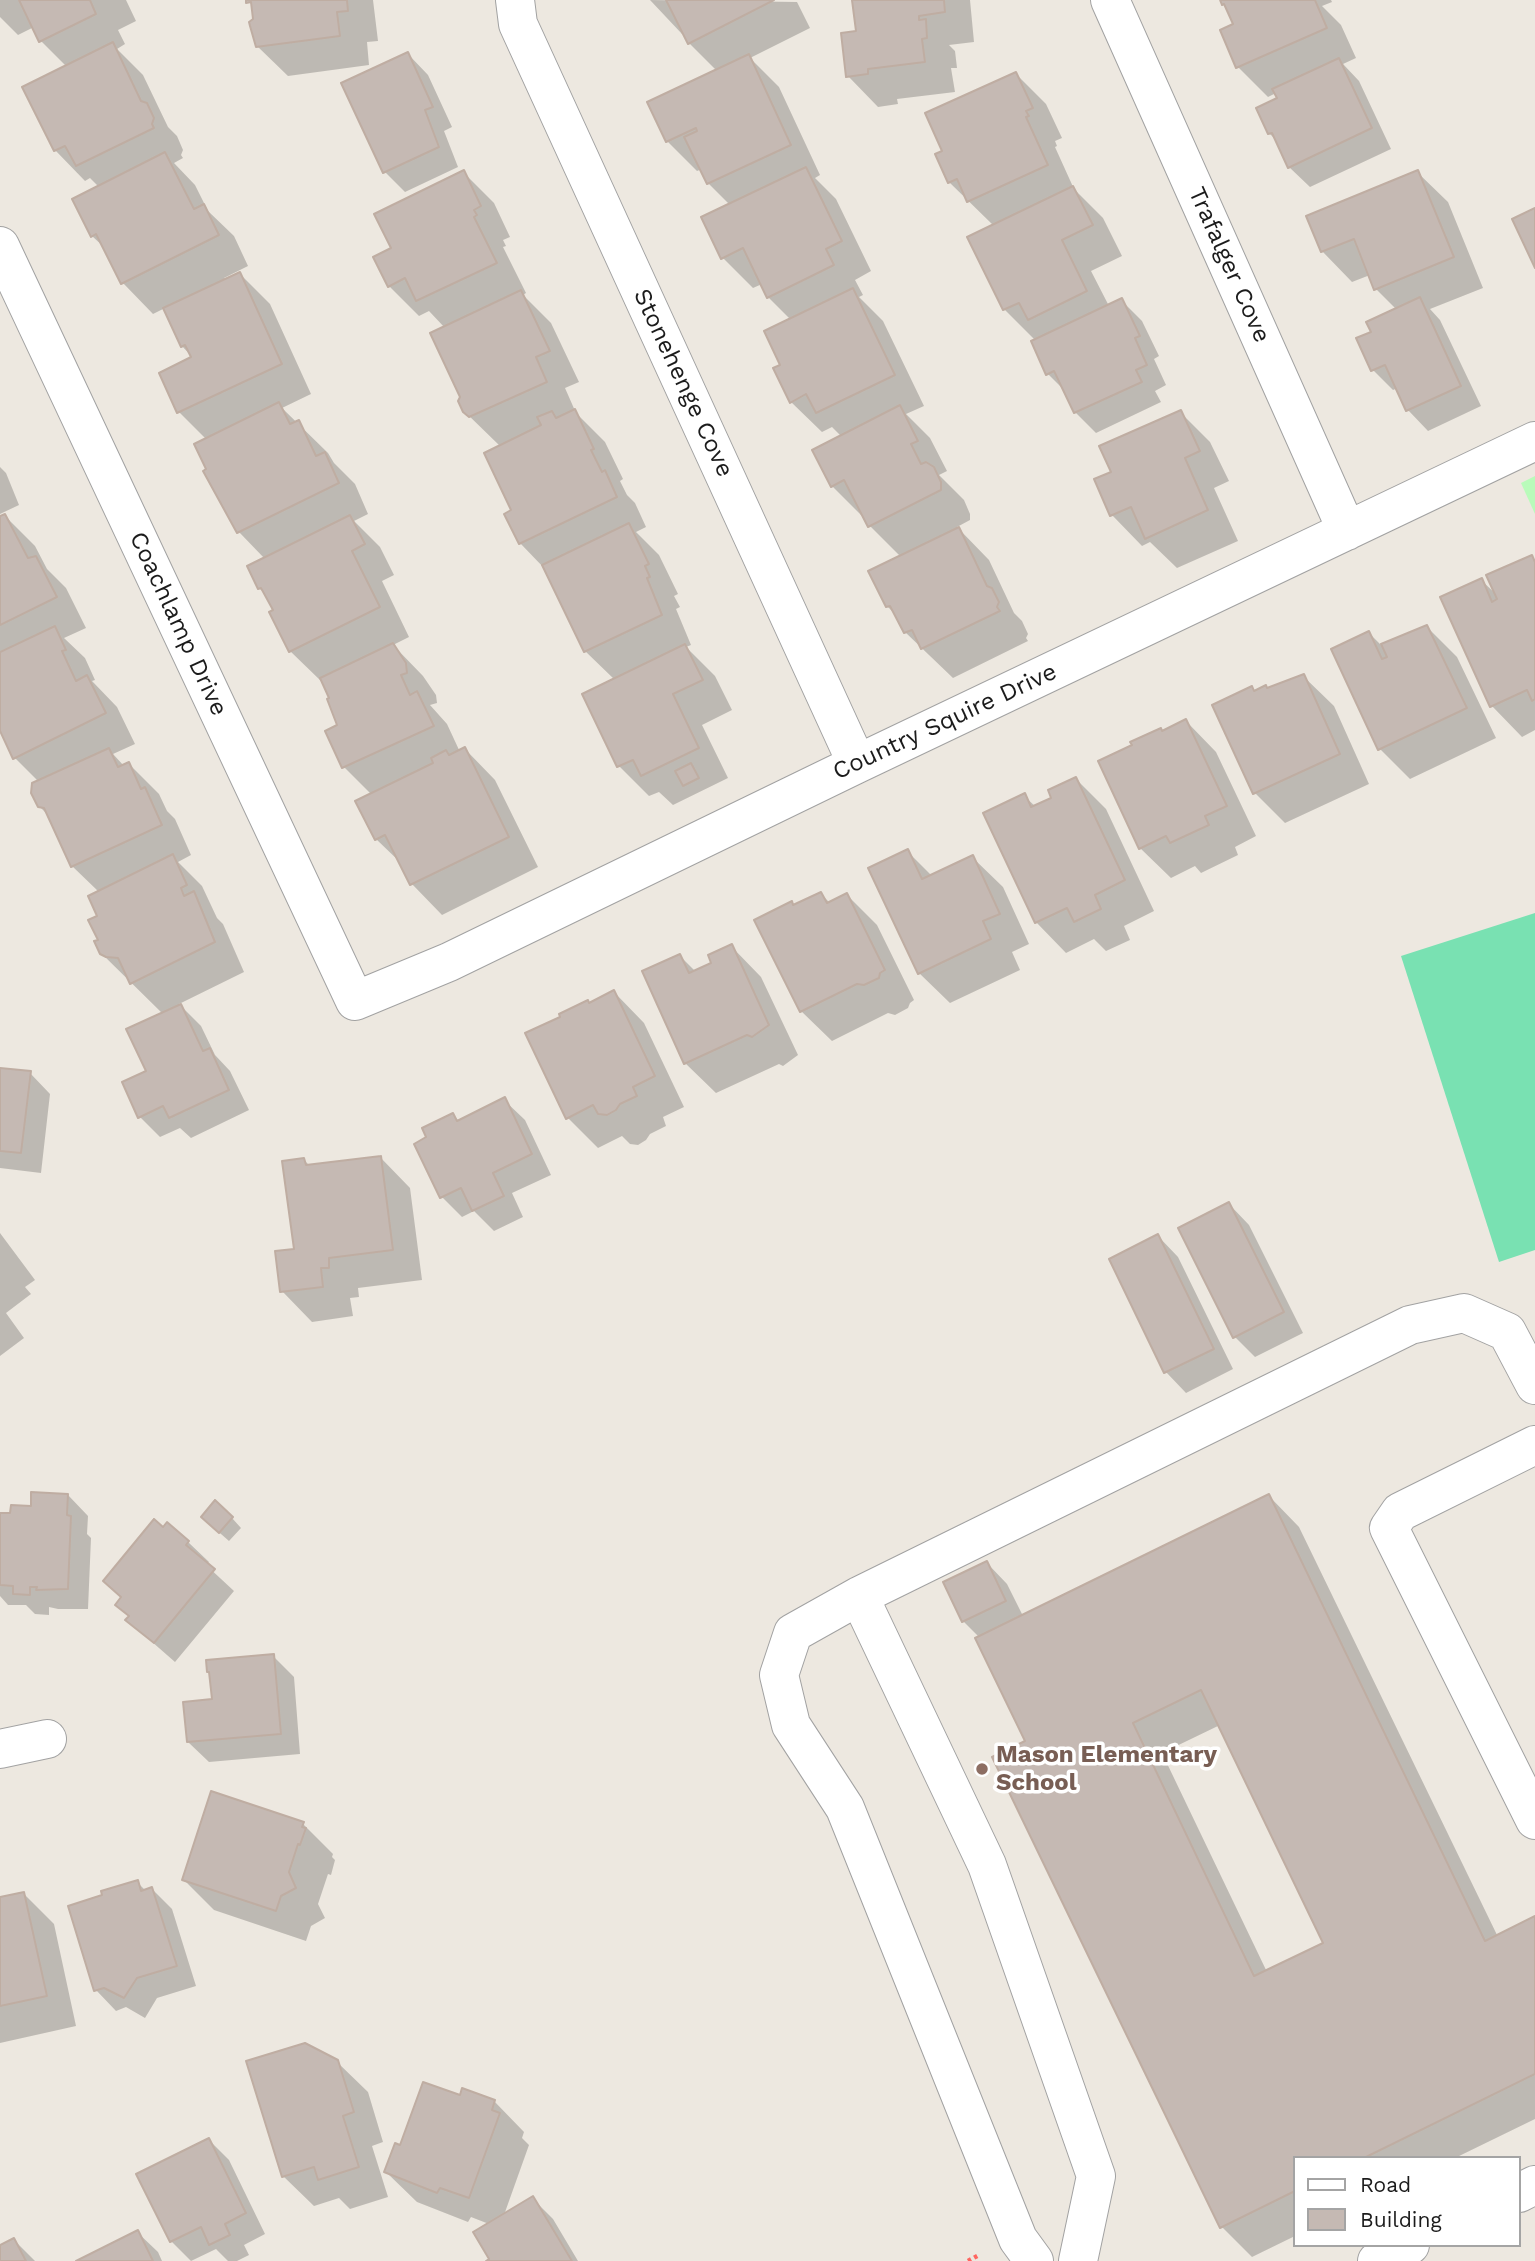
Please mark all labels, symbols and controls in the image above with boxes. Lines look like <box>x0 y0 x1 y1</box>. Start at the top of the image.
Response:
street label: Trafalger Cove <box>1182 183 1276 347</box>
street label: Stonehenge Cove <box>627 284 739 482</box>
street label: Coachlamp Drive <box>123 528 233 720</box>
street label: Country Squire Drive <box>829 657 1061 787</box>
place label: Mason Elementary School <box>996 1741 1217 1797</box>
marker: Mason Elementary School <box>974 1761 990 1777</box>
legend <box>1294 2156 1521 2247</box>
text: Road <box>1360 2172 1411 2197</box>
text: Building <box>1360 2207 1442 2232</box>

